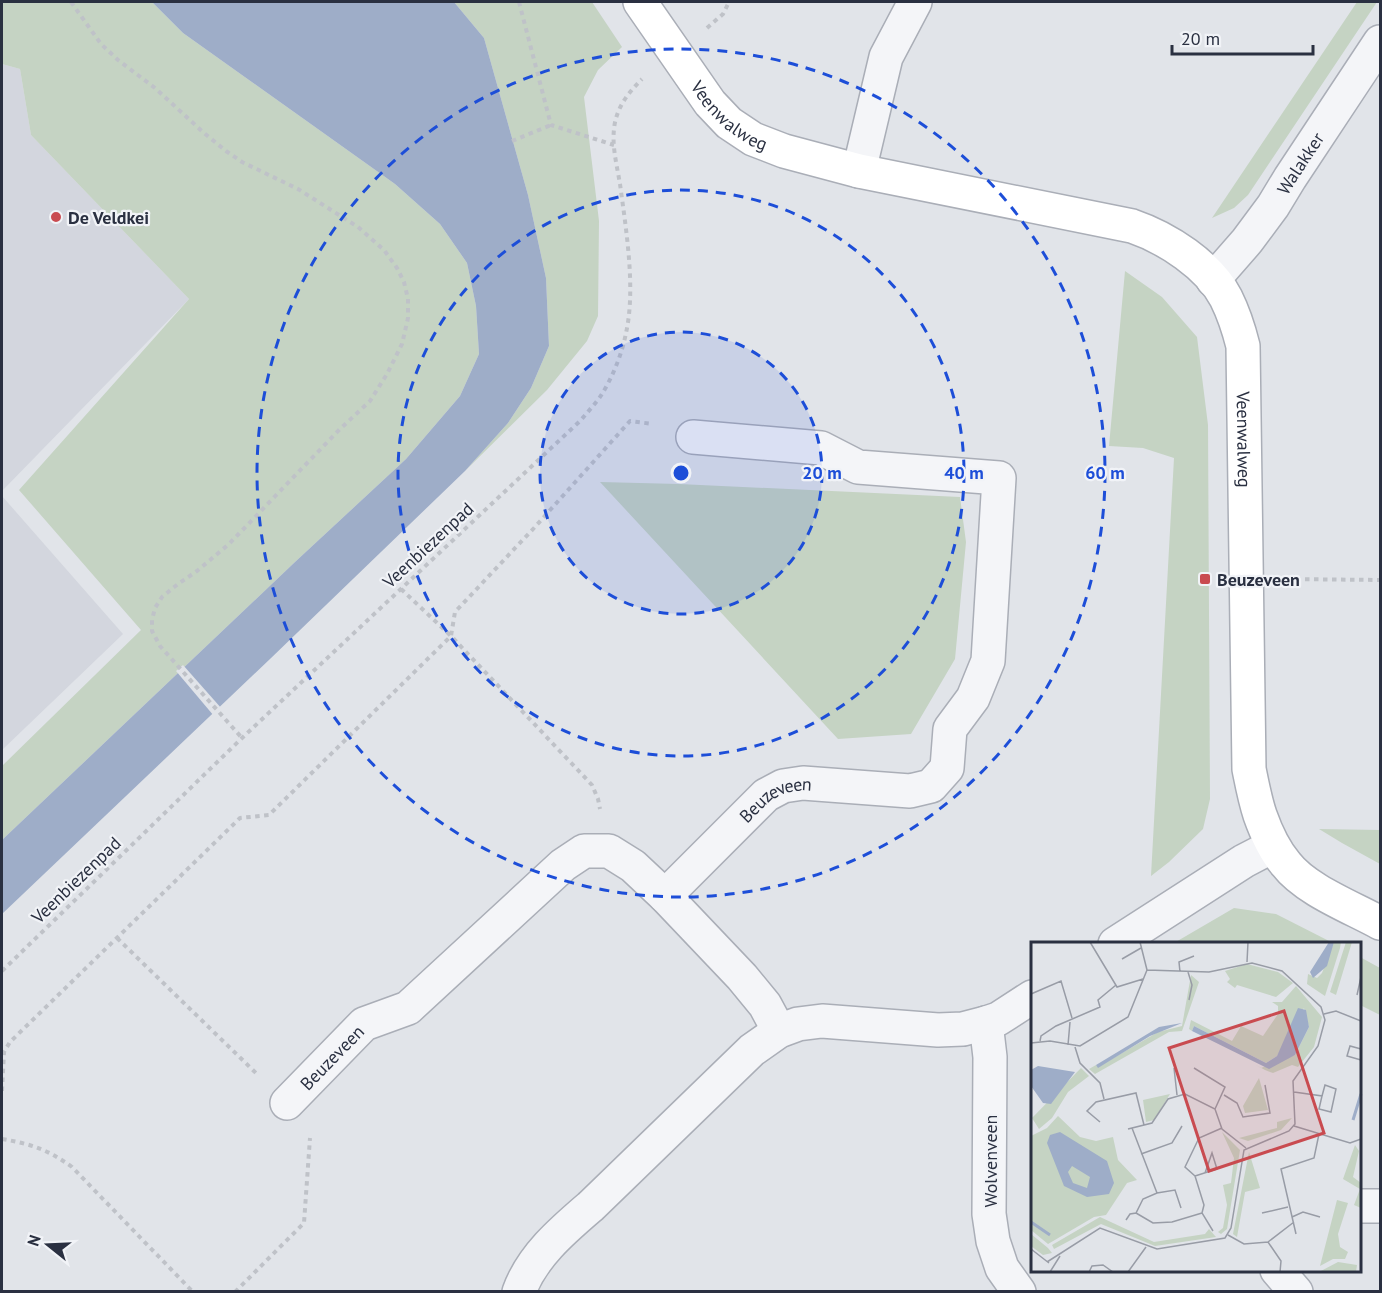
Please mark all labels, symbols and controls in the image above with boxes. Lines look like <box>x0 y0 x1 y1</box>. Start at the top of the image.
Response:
scale bar <box>1172 18 1313 56</box>
text: 20 m <box>1181 27 1220 50</box>
street label: Veenwalweg <box>686 75 771 155</box>
street label: Walakker <box>1271 128 1329 198</box>
place label: De Veldkei <box>68 206 149 229</box>
marker: De Veldkei <box>49 210 63 224</box>
street label: Veenwalweg <box>1232 390 1257 488</box>
text: 20 m <box>802 461 842 484</box>
text: 40 m <box>944 461 984 484</box>
text: 60 m <box>1085 461 1125 484</box>
centre of rings <box>671 463 691 483</box>
street label: Veenbiezenpad <box>377 497 478 594</box>
place label: Beuzeveen <box>1217 568 1300 591</box>
marker: Beuzeveen <box>1198 572 1212 586</box>
street label: Beuzeveen <box>734 771 813 827</box>
street label: Veenbiezenpad <box>26 832 126 929</box>
inset map <box>1031 942 1361 1272</box>
street label: Beuzeveen <box>295 1020 369 1095</box>
street label: Wolvenveen <box>979 1115 1002 1207</box>
north arrow <box>18 1215 78 1275</box>
text: N <box>23 1232 45 1248</box>

